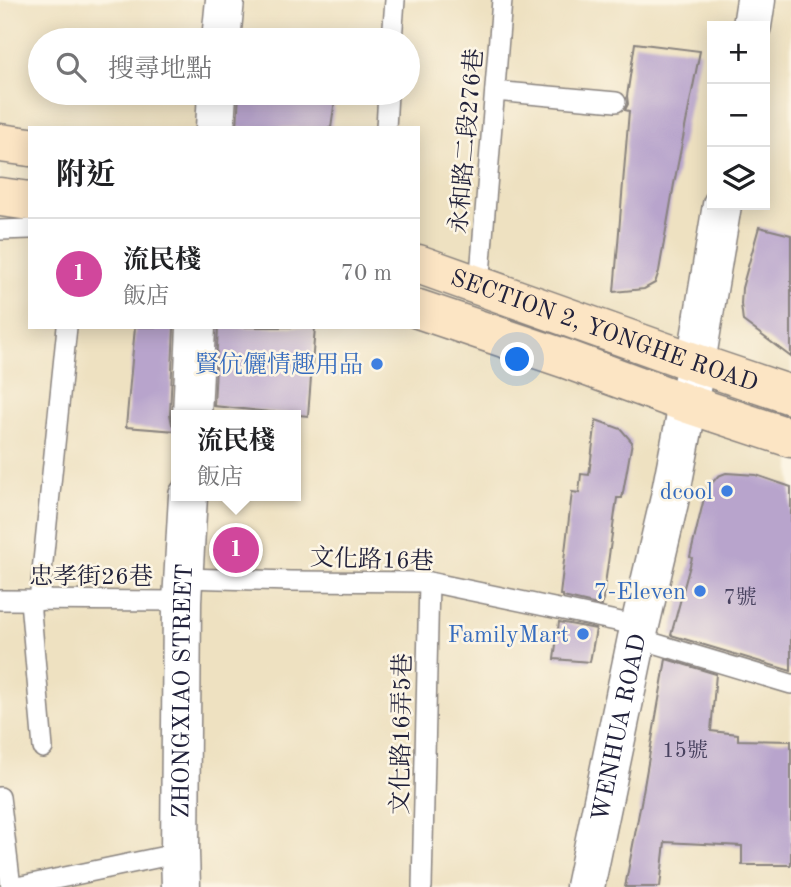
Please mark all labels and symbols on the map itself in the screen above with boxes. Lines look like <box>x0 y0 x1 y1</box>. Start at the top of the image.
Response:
street label: 永和路二段276巷 <box>445 47 488 235</box>
street label: SECTION 2, YONGHE ROAD <box>447 267 761 397</box>
your location <box>500 342 534 376</box>
place label: 賢伉儷情趣用品 <box>195 351 363 378</box>
marker: 賢伉儷情趣用品 <box>369 356 385 372</box>
place label: dcool <box>660 481 713 505</box>
marker: dcool <box>719 483 735 499</box>
pin: 1 <box>213 524 259 576</box>
street label: 文化路16巷 <box>310 544 434 575</box>
street label: 忠孝街26巷 <box>29 563 153 590</box>
street label: ZHONGXIAO STREET <box>170 563 198 819</box>
place label: 7-Eleven <box>594 581 686 605</box>
marker: 7-Eleven <box>692 583 708 599</box>
house number: 7號 <box>723 586 757 609</box>
place label: FamilyMart <box>448 624 569 648</box>
marker: FamilyMart <box>575 626 591 642</box>
street label: WENHUA ROAD <box>589 632 652 824</box>
street label: 文化路16弄5巷 <box>387 653 416 815</box>
house number: 15號 <box>662 739 708 762</box>

